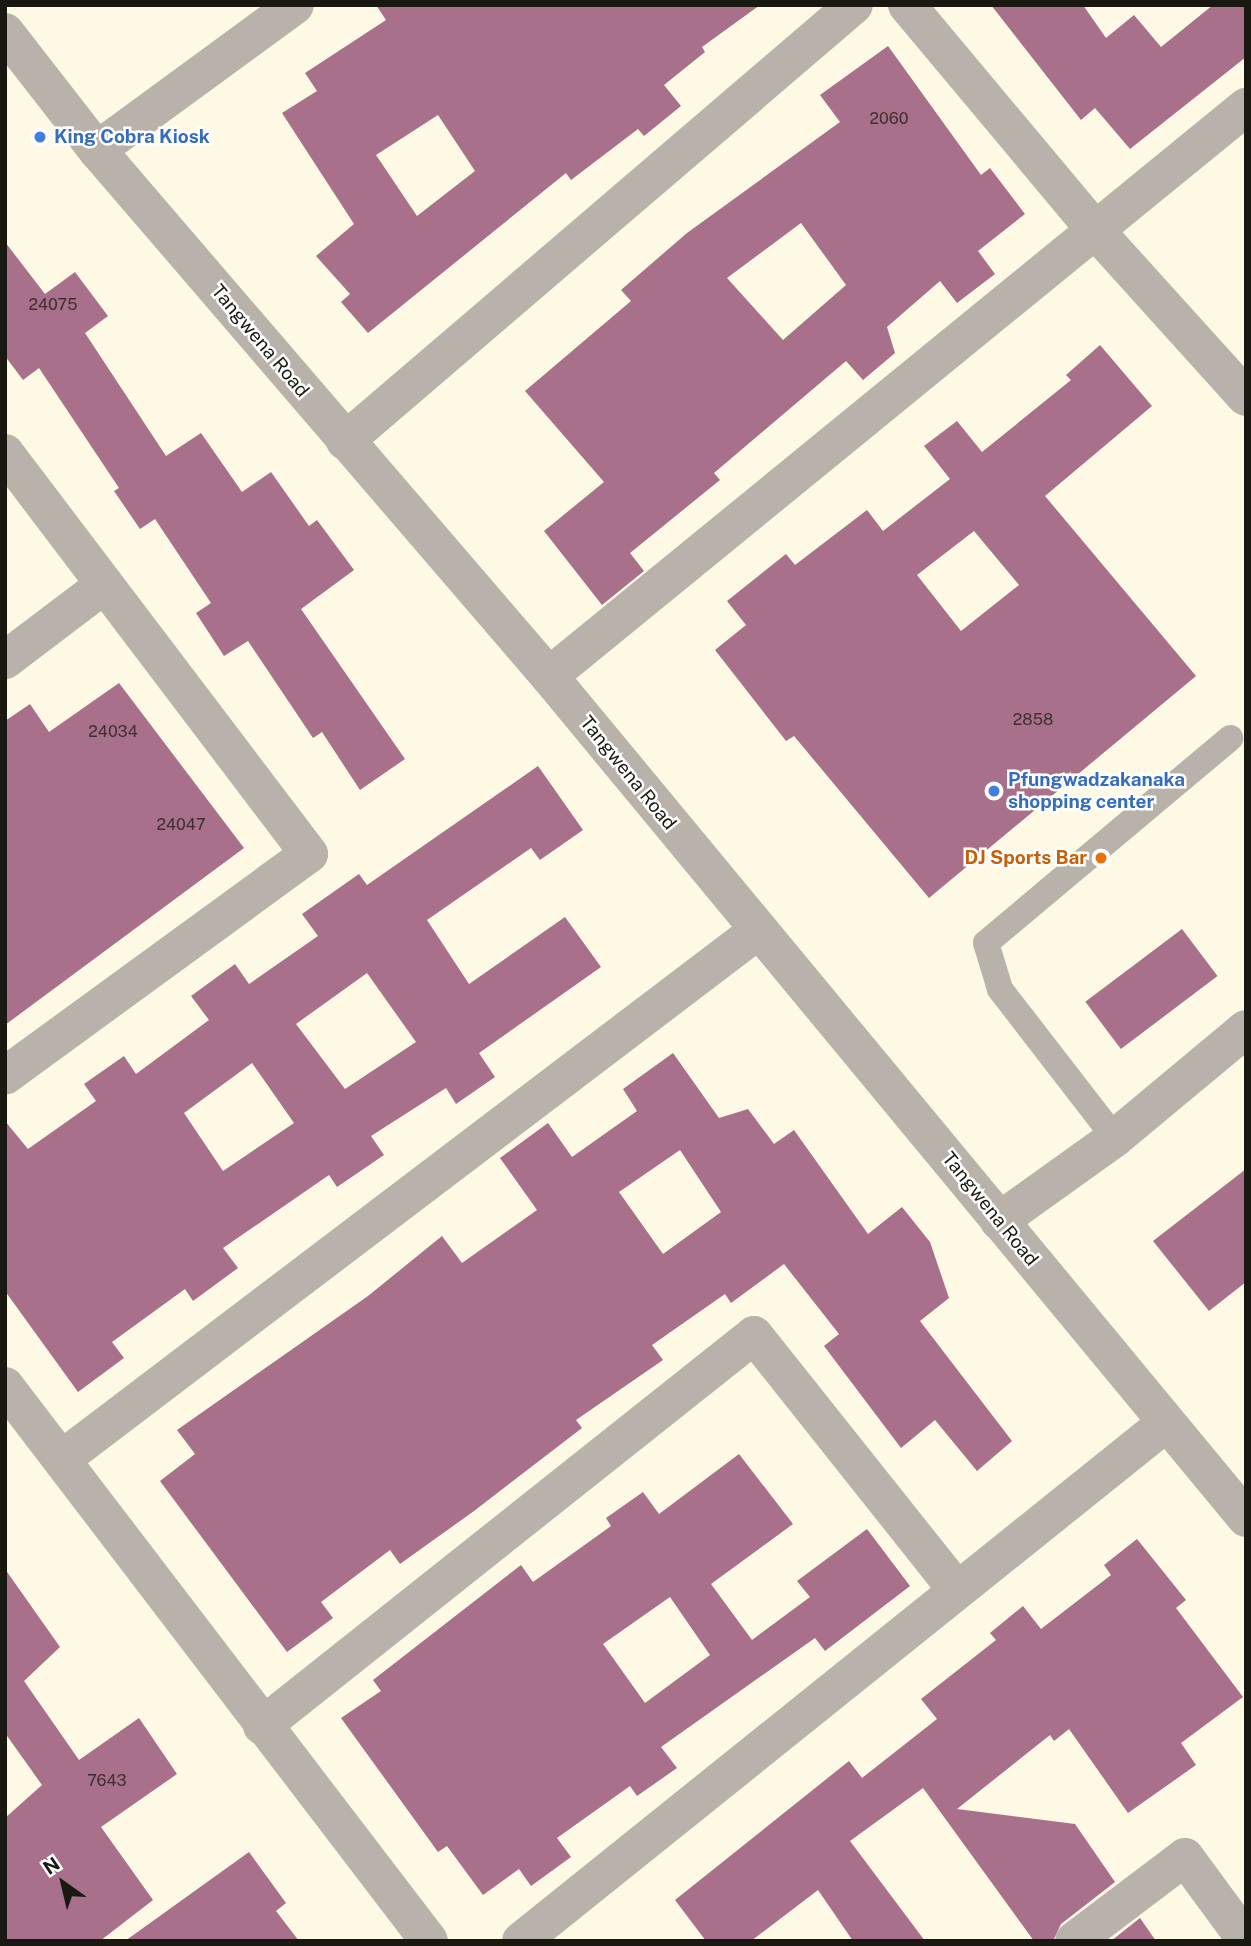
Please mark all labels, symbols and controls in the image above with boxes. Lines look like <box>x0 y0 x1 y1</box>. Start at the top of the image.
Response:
house number: 2060 <box>870 109 908 129</box>
place label: King Cobra Kiosk <box>54 126 210 148</box>
marker: King Cobra Kiosk <box>32 129 48 145</box>
street label: Tangwena Road <box>206 280 314 402</box>
house number: 24075 <box>29 295 77 315</box>
house number: 2858 <box>1013 710 1053 730</box>
street label: Tangwena Road <box>575 711 681 835</box>
house number: 24034 <box>88 722 138 742</box>
place label: Pfungwadzakanaka shopping center <box>1008 769 1185 813</box>
marker: Pfungwadzakanaka shopping center <box>986 783 1002 799</box>
house number: 24047 <box>156 815 206 835</box>
place label: DJ Sports Bar <box>964 847 1087 869</box>
marker: DJ Sports Bar <box>1093 850 1109 866</box>
street label: Tangwena Road <box>937 1147 1043 1271</box>
house number: 7643 <box>87 1771 127 1791</box>
north arrow <box>28 1848 98 1918</box>
text: N <box>39 1852 64 1879</box>

